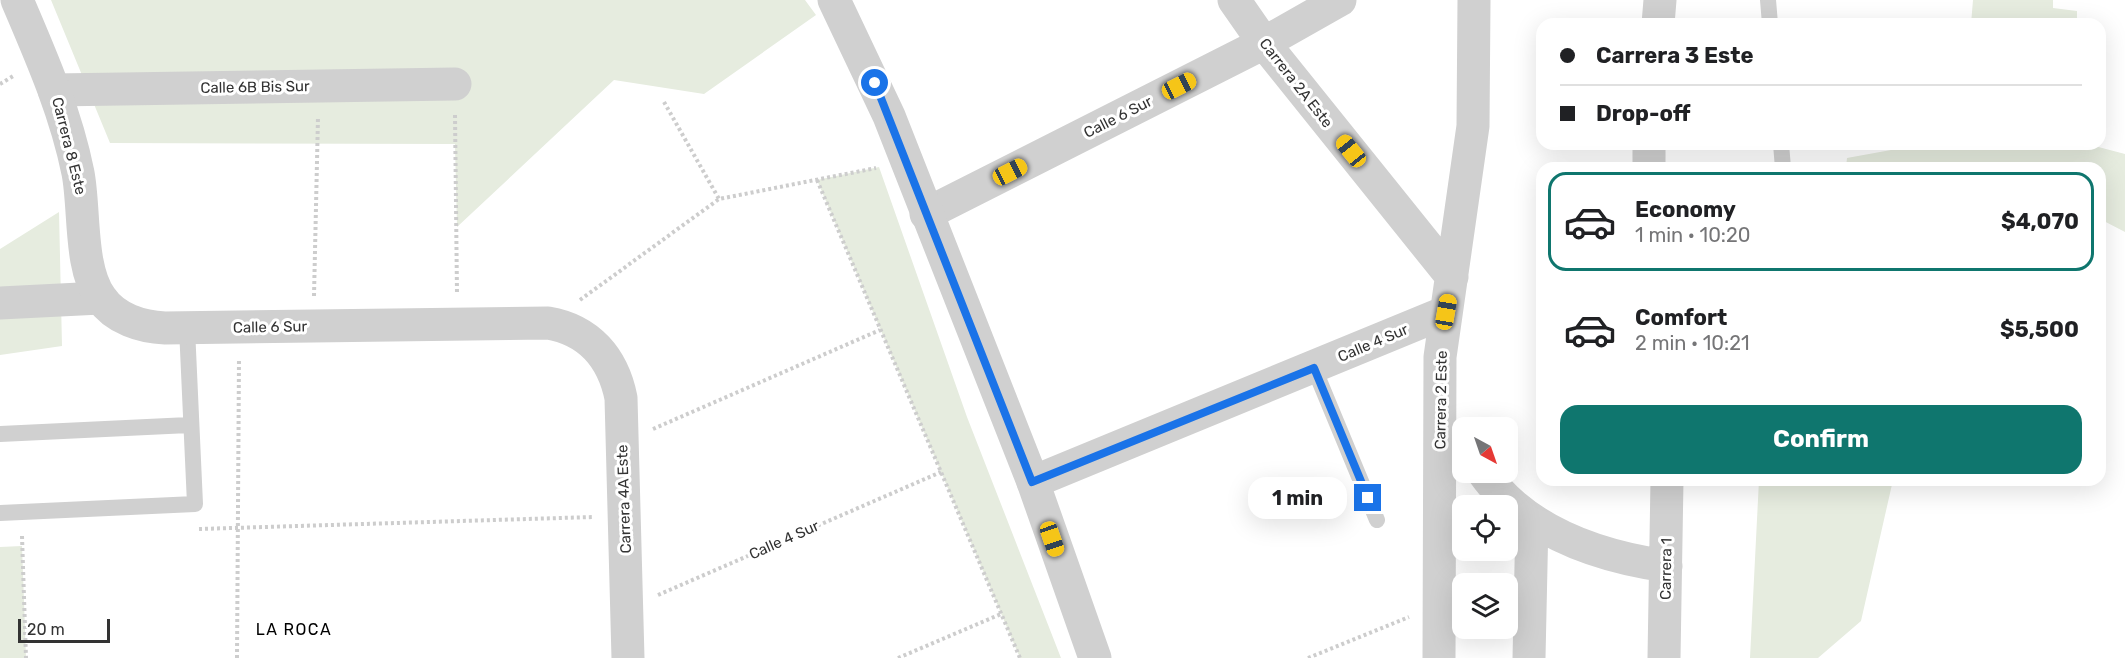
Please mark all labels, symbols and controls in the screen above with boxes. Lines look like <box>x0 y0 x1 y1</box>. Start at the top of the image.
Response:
street label: Carrera 2A Este <box>1255 35 1337 131</box>
text: Carrera 3 Este <box>1596 42 1754 69</box>
route start <box>861 69 888 96</box>
car <box>1159 70 1199 102</box>
street label: Calle 6B Bis Sur <box>200 77 310 97</box>
street label: Calle 6 Sur <box>1081 92 1156 142</box>
street label: Carrera 8 Este <box>48 95 90 197</box>
text: Drop-off <box>1596 100 1691 127</box>
car <box>1333 131 1369 171</box>
car <box>990 156 1030 188</box>
icon: car <box>1563 195 1617 249</box>
text: Economy <box>1635 196 1736 223</box>
text: $4,070 <box>2001 208 2079 235</box>
text: 1 min · 10:20 <box>1635 223 1750 247</box>
car <box>1434 293 1458 331</box>
icon: car <box>1563 303 1617 357</box>
text: Comfort <box>1635 304 1727 331</box>
text: $5,500 <box>2000 316 2079 343</box>
street label: Calle 6 Sur <box>233 317 308 337</box>
street label: Calle 4 Sur <box>1335 320 1411 366</box>
text: 2 min · 10:21 <box>1635 331 1749 355</box>
street label: Carrera 2 Este <box>1431 350 1451 450</box>
button: Confirm <box>1560 405 2082 474</box>
north arrow <box>1452 417 1518 483</box>
map controls <box>1452 417 1518 639</box>
street label: Carrera 4A Este <box>613 444 635 554</box>
callout: 1 min <box>1248 477 1347 519</box>
route end <box>1354 484 1381 511</box>
text: 1 min <box>1272 486 1323 510</box>
button: locate <box>1452 495 1518 561</box>
street label: Calle 4 Sur <box>746 516 822 563</box>
car <box>1038 519 1066 559</box>
street label: Carrera 1 <box>1656 538 1676 600</box>
button: layers <box>1452 573 1518 639</box>
scale bar <box>18 616 110 644</box>
text: 20 m <box>27 620 65 639</box>
district label: LA ROCA <box>256 620 332 639</box>

